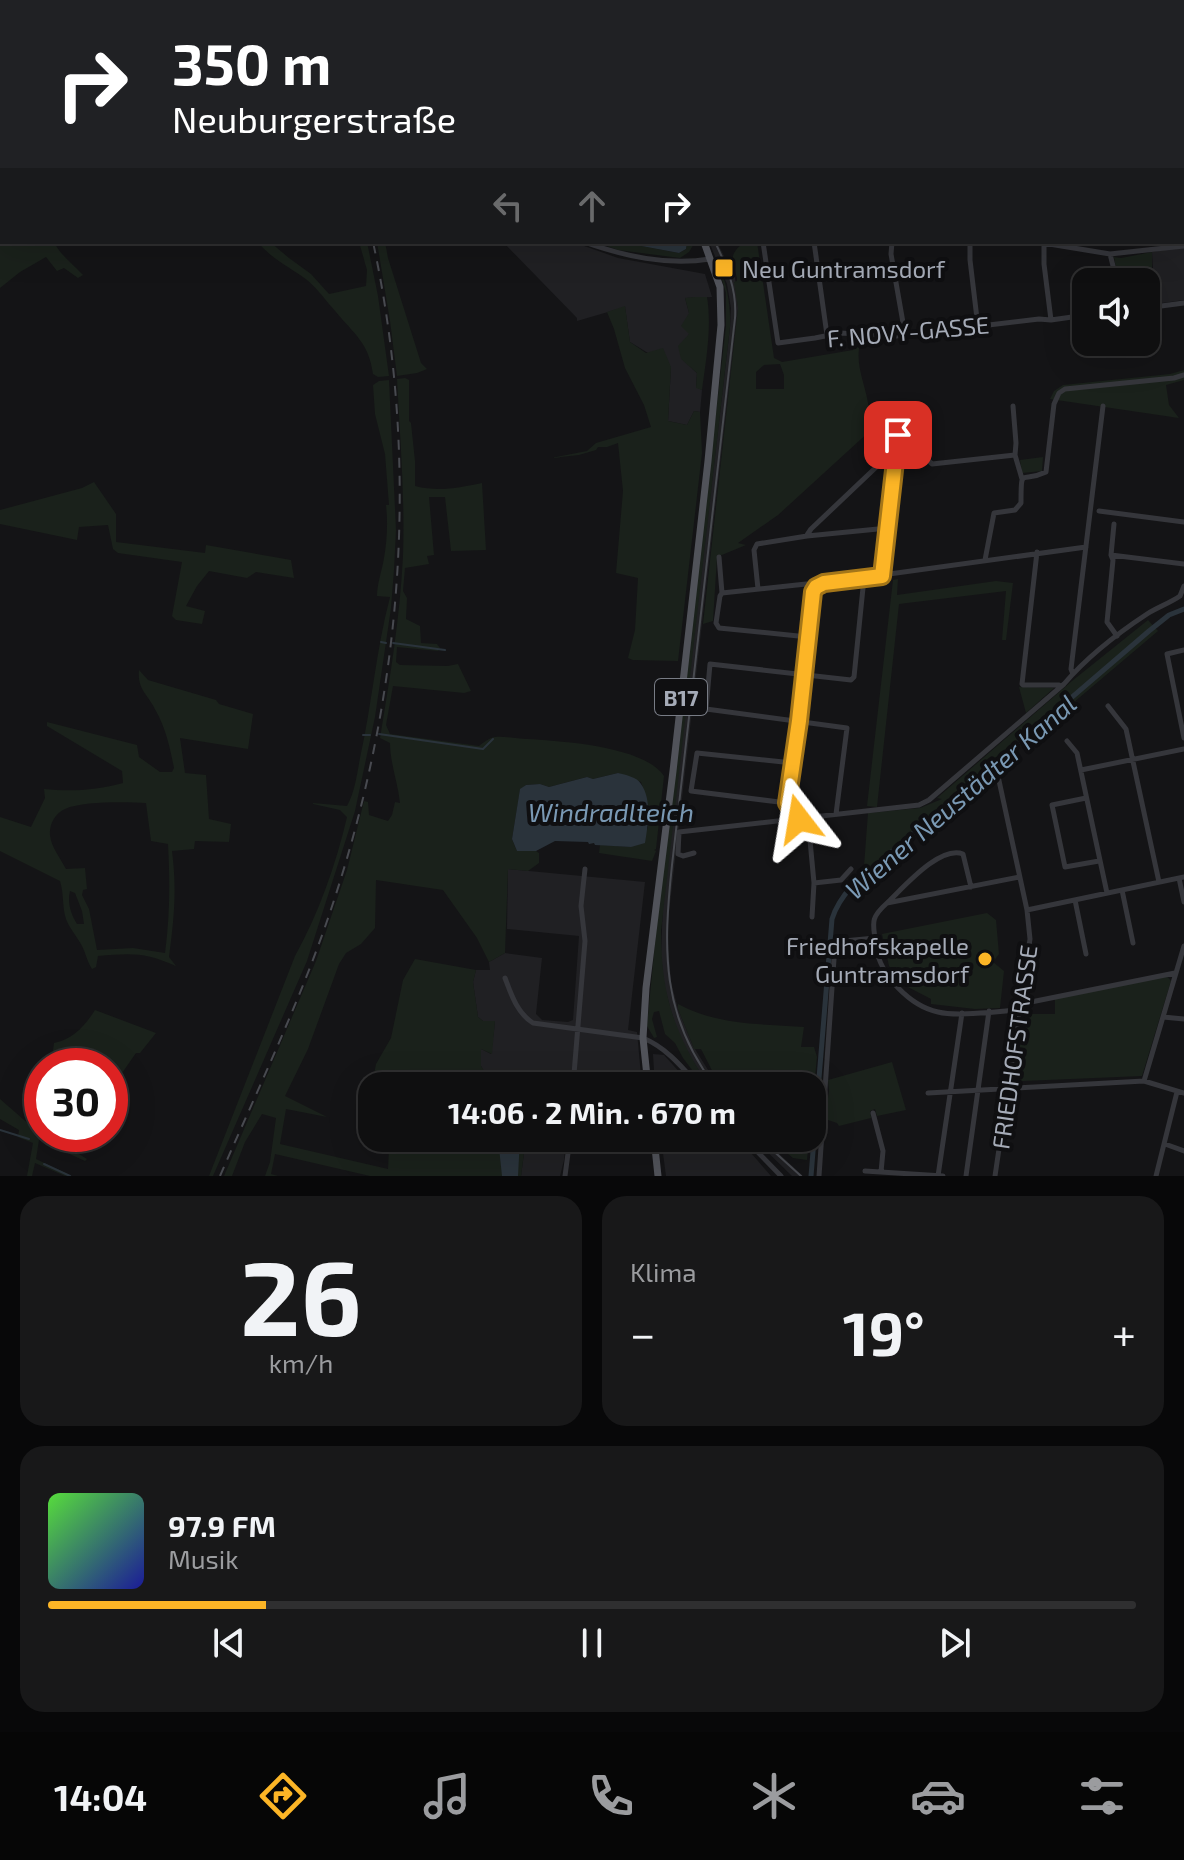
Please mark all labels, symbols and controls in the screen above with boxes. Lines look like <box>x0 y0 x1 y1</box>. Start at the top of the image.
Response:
text: 350 m <box>172 29 331 96</box>
icon: right <box>40 32 144 136</box>
text: Neuburgerstraße <box>172 97 456 140</box>
icon: left <box>486 184 530 228</box>
icon: ahead <box>570 184 614 228</box>
icon: right <box>654 184 698 228</box>
place label: Neu Guntramsdorf <box>742 254 946 283</box>
marker: Neu Guntramsdorf <box>713 257 735 279</box>
map controls <box>1072 268 1160 356</box>
button: sound <box>1072 268 1160 356</box>
street label: F. NOVY-GASSE <box>826 309 990 353</box>
pin <box>864 401 932 469</box>
icon: arrive <box>876 413 920 457</box>
road number: B17 <box>655 679 707 715</box>
water label: Wiener Neustädter Kanal <box>838 687 1082 905</box>
position arrow <box>757 777 841 861</box>
water label: Windradlteich <box>528 796 694 827</box>
place label: Friedhofskapelle Guntramsdorf <box>786 931 970 988</box>
street label: FRIEDHOFSTRASSE <box>985 943 1043 1151</box>
marker: Friedhofskapelle Guntramsdorf <box>976 950 994 968</box>
speed limit sign: 30 <box>24 1048 128 1152</box>
text: 14:06 · 2 Min. · 670 m <box>448 1094 736 1130</box>
text: 26 <box>240 1232 362 1357</box>
text: Klima <box>630 1256 697 1287</box>
text: 19° <box>843 1296 925 1368</box>
text: − <box>630 1306 656 1359</box>
text: + <box>1112 1306 1136 1359</box>
text: km/h <box>269 1347 333 1378</box>
text: 97.9 FM <box>168 1507 276 1543</box>
text: Musik <box>168 1543 239 1574</box>
icon: previous <box>207 1621 251 1665</box>
icon: pause <box>570 1621 614 1665</box>
icon: next <box>933 1621 977 1665</box>
icon: directions <box>255 1768 311 1824</box>
icon: music <box>419 1768 475 1824</box>
icon: phone <box>583 1768 639 1824</box>
icon: climate <box>746 1768 802 1824</box>
icon: car <box>910 1768 966 1824</box>
icon: filters <box>1074 1768 1130 1824</box>
text: 14:04 <box>54 1775 147 1818</box>

